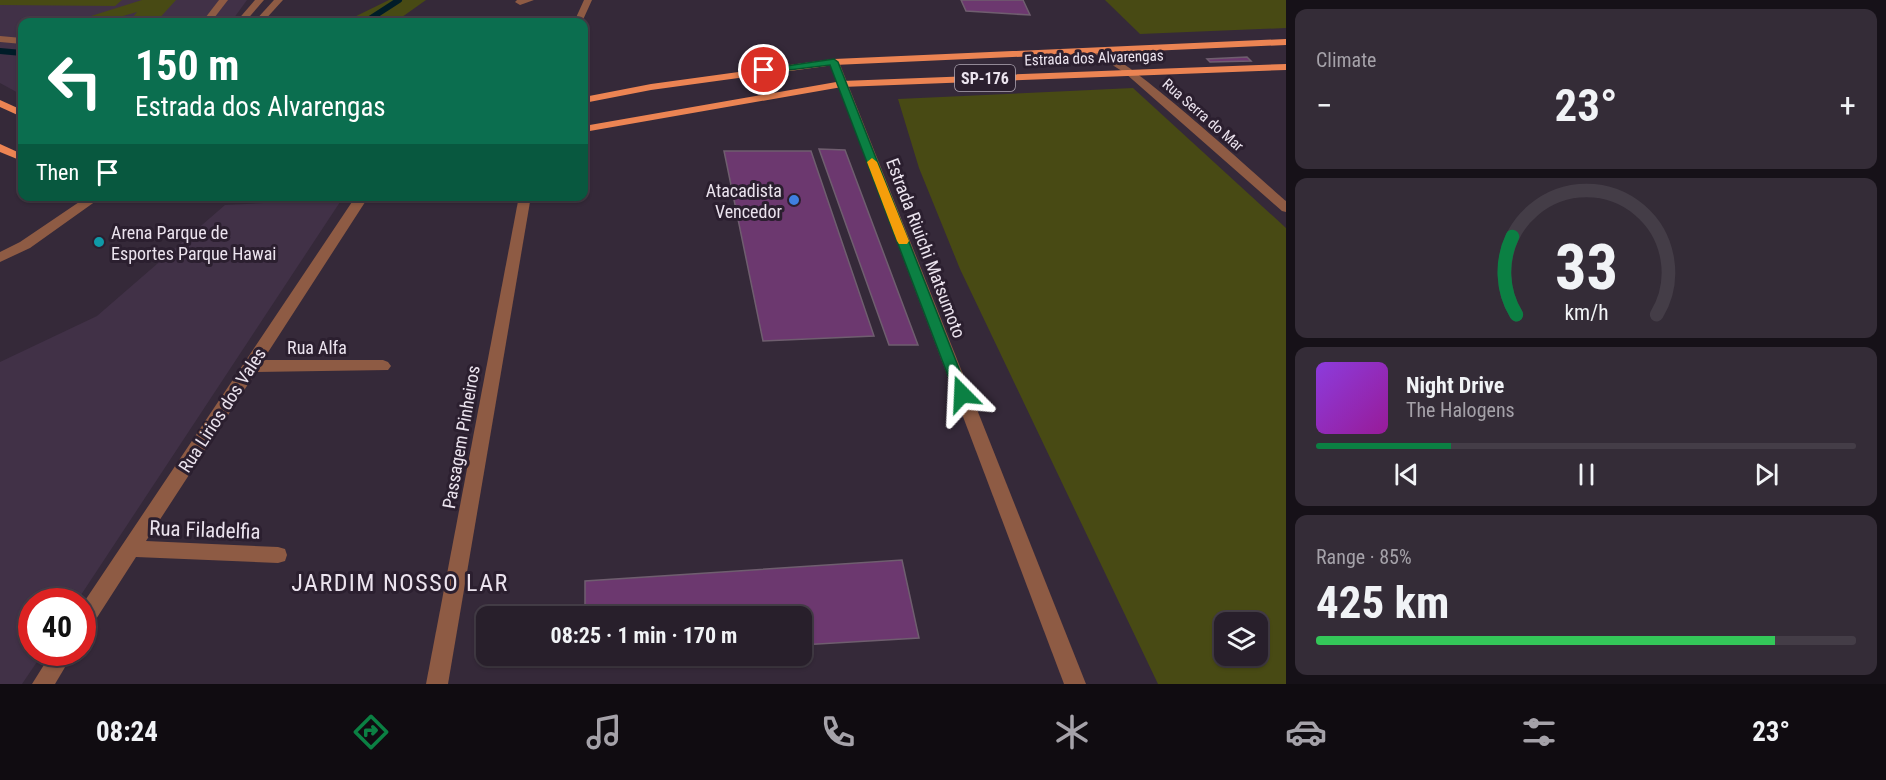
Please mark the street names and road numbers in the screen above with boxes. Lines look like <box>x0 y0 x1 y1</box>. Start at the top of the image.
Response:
street label: Estrada dos Alvarengas <box>1024 47 1164 69</box>
road number: SP-176 <box>955 65 1015 91</box>
street label: Rua Serra do Mar <box>1159 75 1248 155</box>
street label: Estrada Riuichi Matsumoto <box>882 155 970 341</box>
street label: Rua Alfa <box>287 337 347 358</box>
street label: Rua Lirios dos Vales <box>174 344 270 476</box>
street label: Passagem Pinheiros <box>438 364 484 510</box>
street label: Rua Filadelfia <box>149 516 261 544</box>

